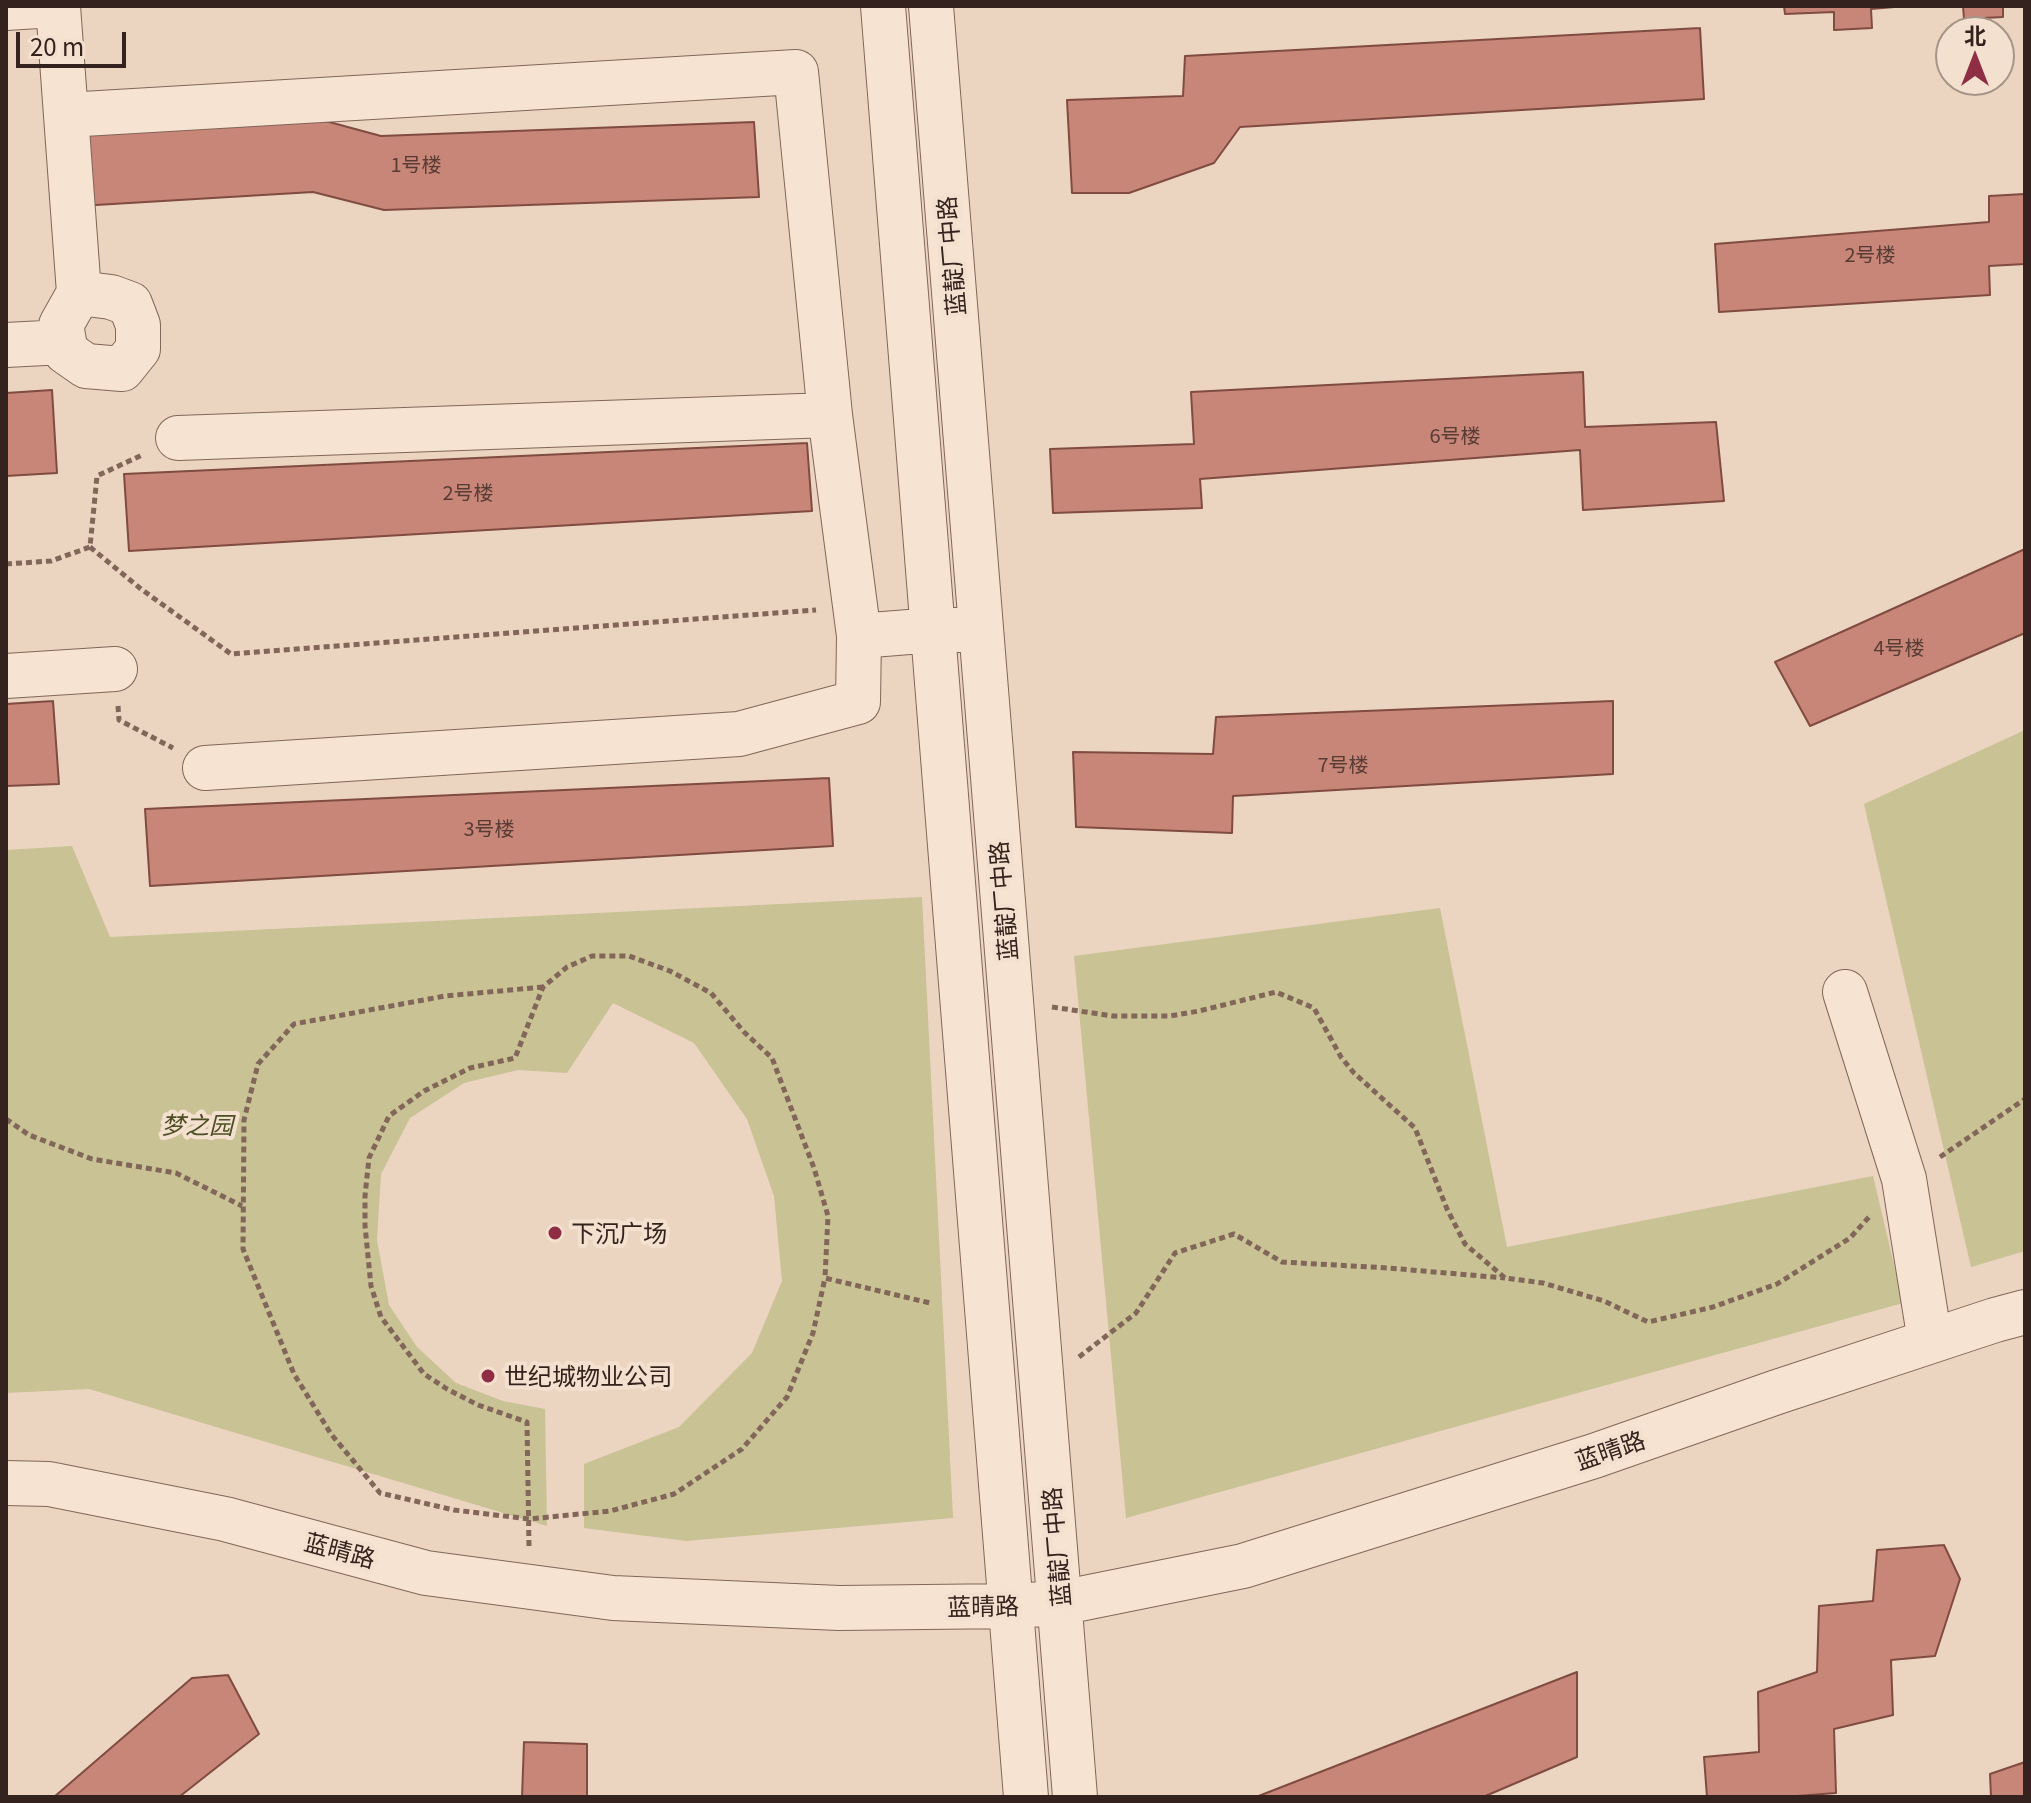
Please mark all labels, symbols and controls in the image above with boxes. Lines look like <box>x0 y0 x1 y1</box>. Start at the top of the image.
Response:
scale bar <box>20 16 130 66</box>
north arrow <box>1935 16 2015 96</box>
text: 北 <box>1964 18 1986 50</box>
text: 20 m <box>30 28 84 63</box>
house number: 1号楼 <box>390 152 442 176</box>
street label: 蓝靛厂中路 <box>931 195 971 317</box>
house number: 2号楼 <box>1844 242 1896 266</box>
house number: 6号楼 <box>1429 423 1481 447</box>
house number: 2号楼 <box>442 480 494 504</box>
house number: 4号楼 <box>1873 635 1925 659</box>
house number: 7号楼 <box>1317 752 1369 776</box>
house number: 3号楼 <box>463 816 515 840</box>
street label: 蓝靛厂中路 <box>983 840 1023 962</box>
park label: 梦之园 <box>161 1111 233 1139</box>
place label: 下沉广场 <box>571 1219 667 1247</box>
marker: 下沉广场 <box>546 1224 564 1242</box>
place label: 世纪城物业公司 <box>504 1362 672 1390</box>
marker: 世纪城物业公司 <box>479 1367 497 1385</box>
street label: 蓝晴路 <box>1571 1425 1649 1475</box>
street label: 蓝靛厂中路 <box>1036 1486 1076 1608</box>
street label: 蓝晴路 <box>301 1527 379 1573</box>
street label: 蓝晴路 <box>947 1591 1019 1621</box>

